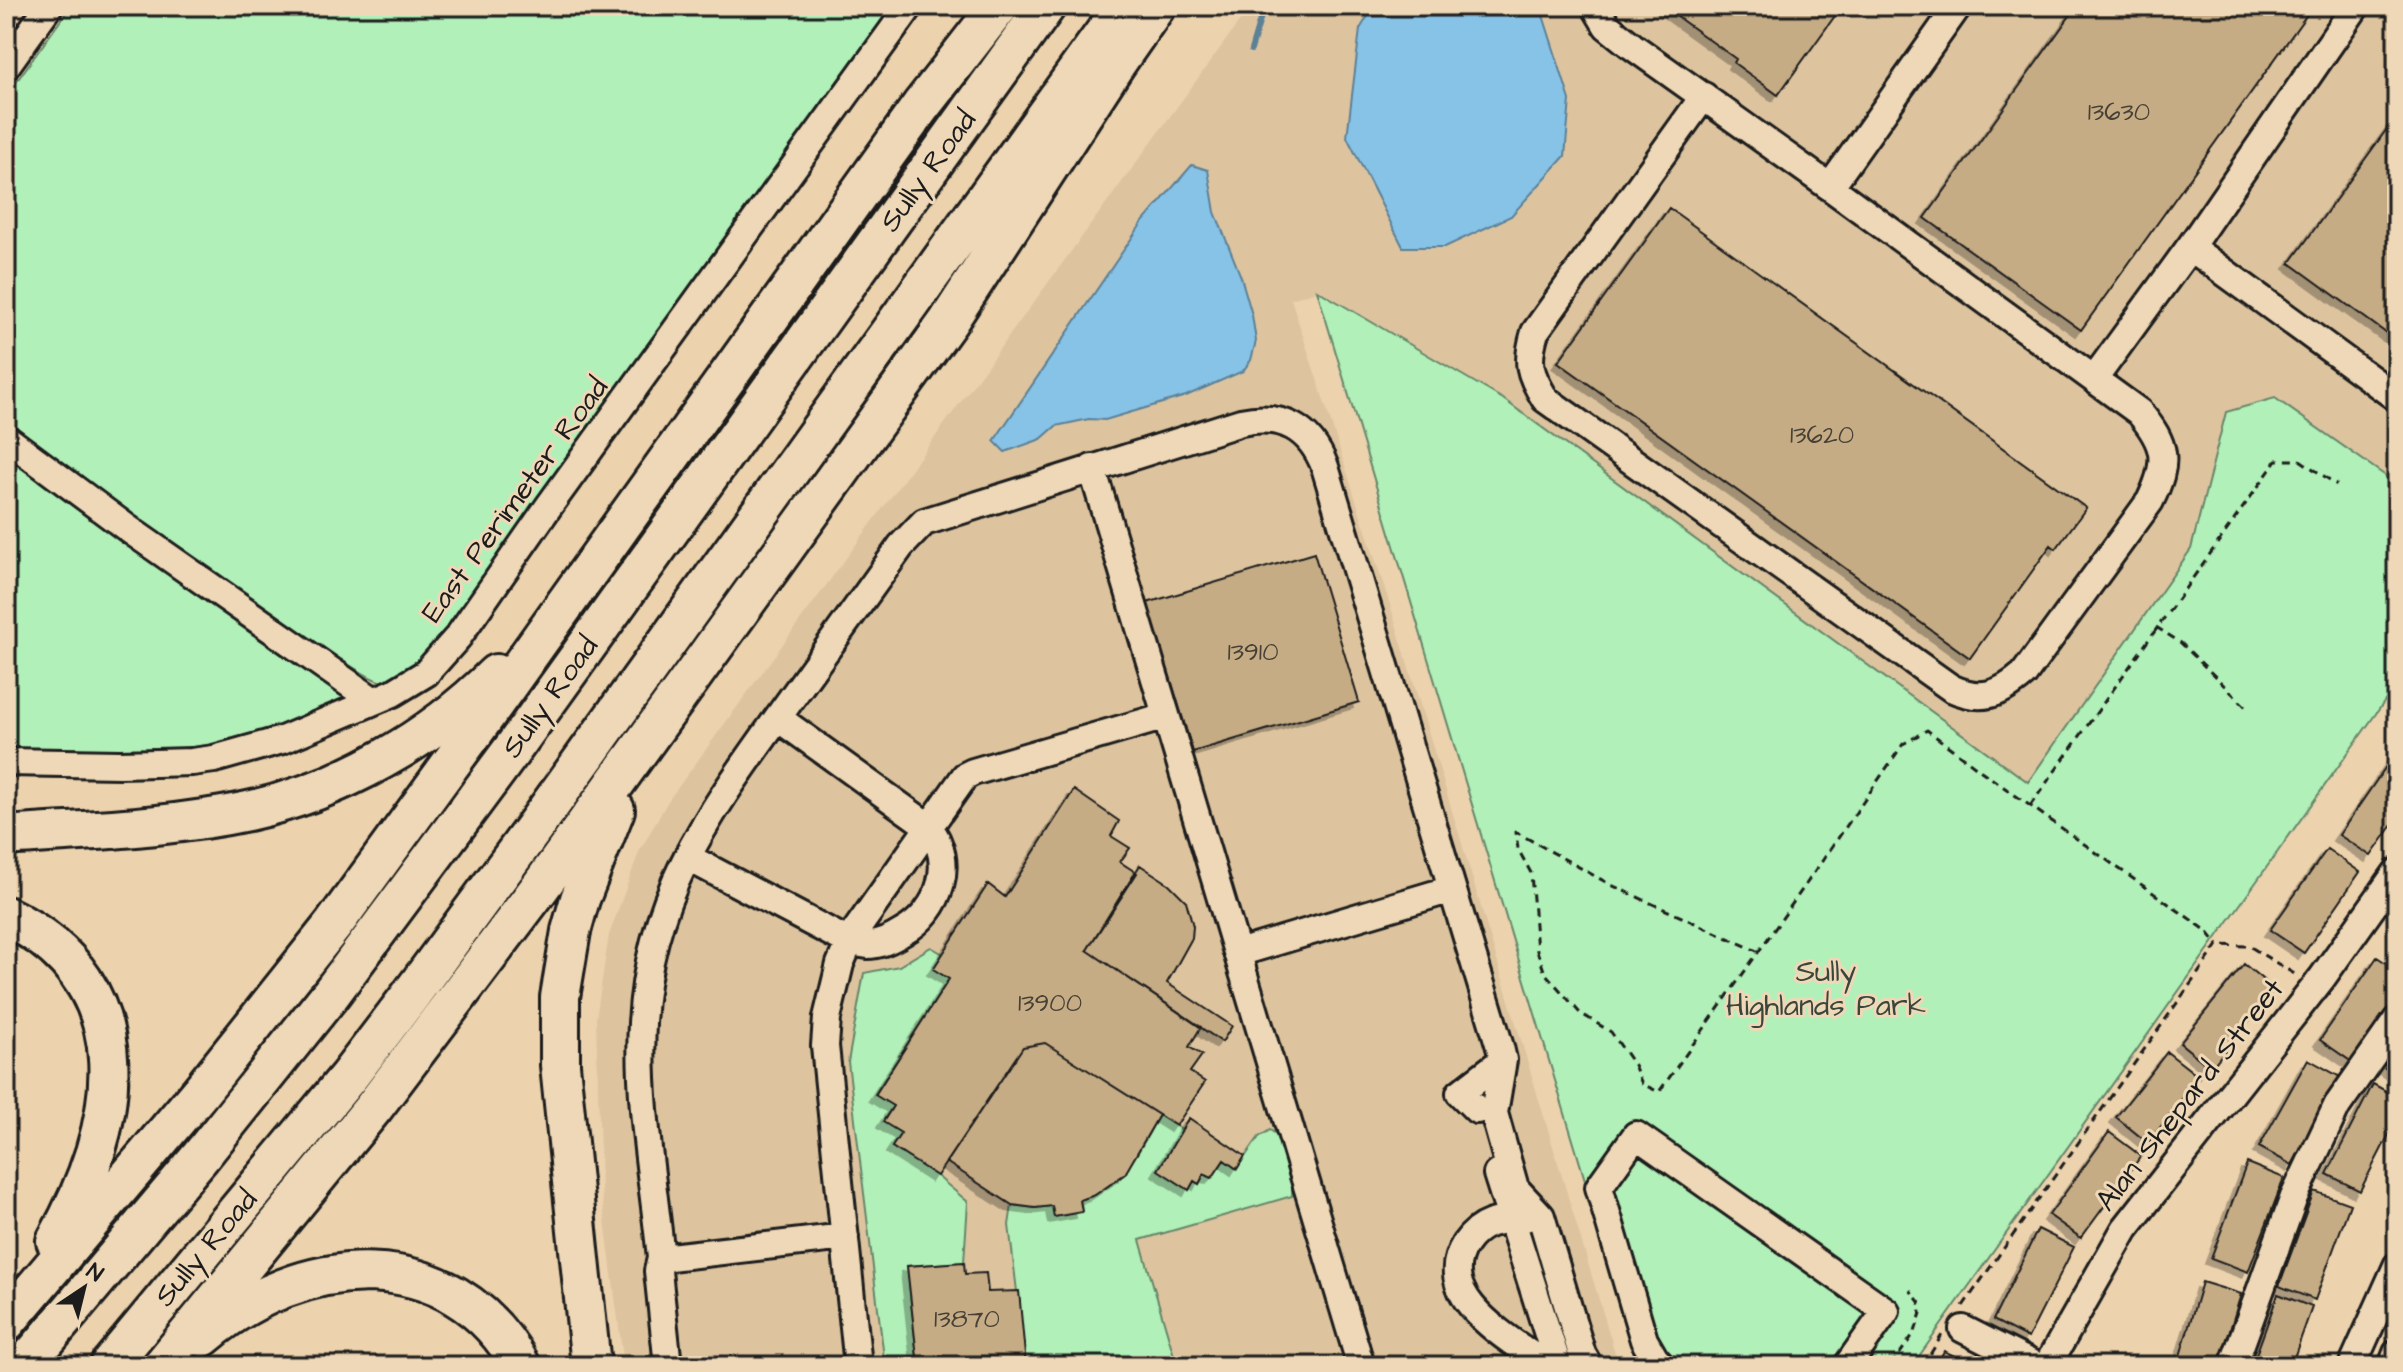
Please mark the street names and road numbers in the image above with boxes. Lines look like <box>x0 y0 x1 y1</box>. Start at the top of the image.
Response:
street label: Sully Road <box>869 101 987 241</box>
street label: East Perimeter Road <box>412 369 618 631</box>
street label: Sully Road <box>491 627 609 767</box>
street label: Alan Shepard Street <box>2086 970 2294 1220</box>
street label: Sully Road <box>144 1180 268 1316</box>

